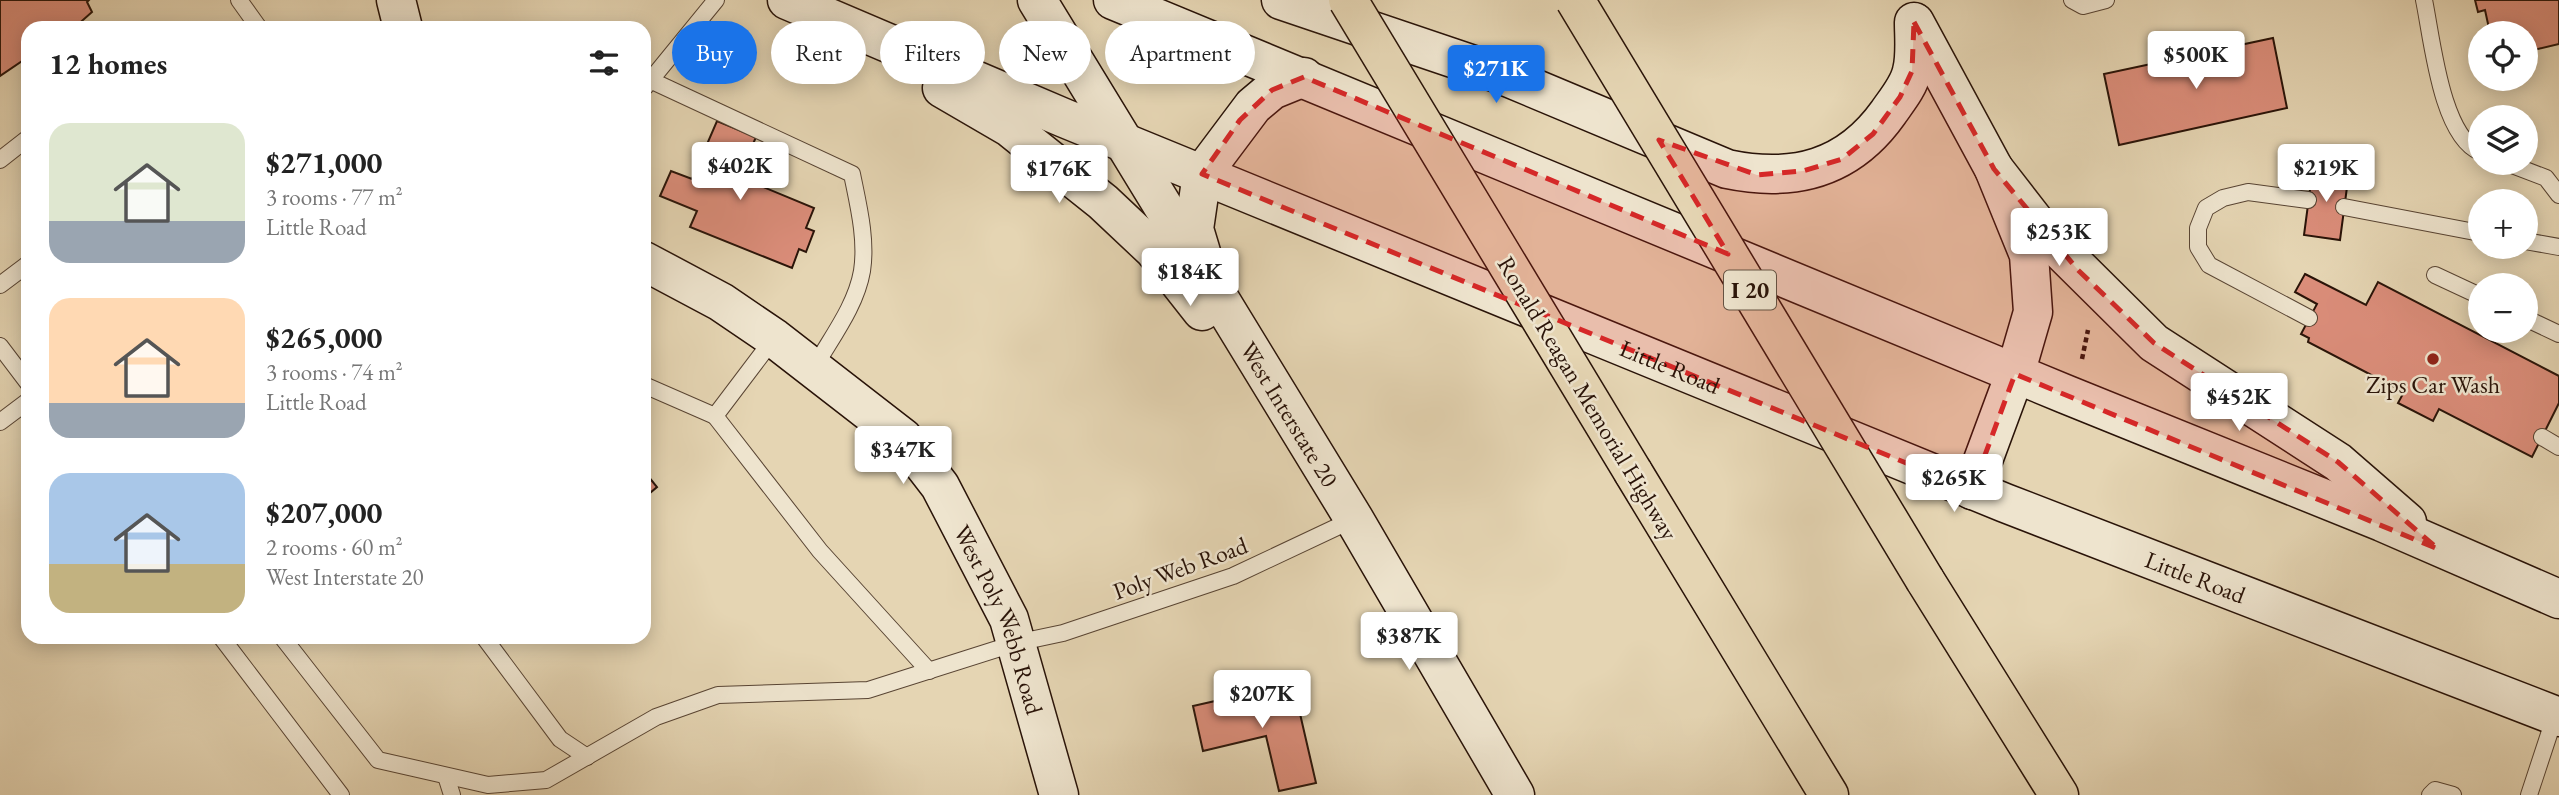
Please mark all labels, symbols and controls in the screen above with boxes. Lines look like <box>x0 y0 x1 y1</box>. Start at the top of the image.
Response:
chip: Buy <box>672 21 757 84</box>
chip: Rent <box>771 21 866 84</box>
chip: Filters <box>880 21 985 84</box>
chip: New <box>999 21 1091 84</box>
chip: Apartment <box>1105 21 1255 84</box>
map controls <box>2468 21 2538 343</box>
button: locate <box>2468 21 2538 91</box>
pin: $500K <box>2147 32 2245 91</box>
text: $500K <box>2164 39 2228 69</box>
text: 12 homes <box>49 44 167 83</box>
icon: filters <box>585 44 623 82</box>
pin: $271K <box>1447 46 1545 105</box>
text: $271K <box>1464 53 1528 83</box>
button: layers <box>2468 105 2538 175</box>
pin: $402K <box>691 142 789 202</box>
text: $271,000 <box>266 143 382 182</box>
pin: $219K <box>2277 144 2375 204</box>
pin: $176K <box>1010 146 1108 205</box>
text: $402K <box>708 150 772 180</box>
icon: home <box>105 151 189 235</box>
text: $219K <box>2294 152 2358 182</box>
text: $176K <box>1027 153 1091 183</box>
text: 3 rooms · 77 m² <box>266 182 403 212</box>
button: + <box>2468 189 2538 259</box>
pin: $253K <box>2010 208 2108 268</box>
text: Little Road <box>266 212 367 242</box>
text: $253K <box>2027 216 2091 246</box>
pin: $184K <box>1141 248 1239 308</box>
street label: Ronald Reagan Memorial Highway <box>1491 250 1685 546</box>
text: $184K <box>1158 256 1222 286</box>
road number: I 20 <box>1724 270 1776 310</box>
button: − <box>2468 273 2538 343</box>
text: $265,000 <box>266 318 382 357</box>
icon: home <box>105 326 189 410</box>
street label: Little Road <box>1616 332 1725 401</box>
street label: West Interstate 20 <box>1234 336 1346 492</box>
marker: Zips Car Wash <box>2425 351 2441 367</box>
text: 3 rooms · 74 m² <box>266 357 403 387</box>
place label: Zips Car Wash <box>2366 369 2500 400</box>
pin: $452K <box>2190 374 2288 433</box>
text: $452K <box>2207 381 2271 411</box>
text: Little Road <box>266 387 367 417</box>
pin: $347K <box>854 426 952 486</box>
text: $347K <box>871 434 935 464</box>
pin: $265K <box>1905 454 2003 514</box>
text: $265K <box>1922 462 1986 492</box>
text: $207,000 <box>266 493 382 532</box>
icon: home <box>105 501 189 585</box>
street label: West Poly Webb Road <box>947 519 1051 719</box>
street label: Poly Web Road <box>1108 529 1252 607</box>
text: 2 rooms · 60 m² <box>266 532 403 562</box>
street label: Little Road <box>2141 543 2251 610</box>
text: West Interstate 20 <box>266 562 424 592</box>
pin: $387K <box>1360 612 1458 672</box>
text: $387K <box>1377 620 1441 650</box>
pin: $207K <box>1213 670 1311 730</box>
text: $207K <box>1230 678 1294 708</box>

